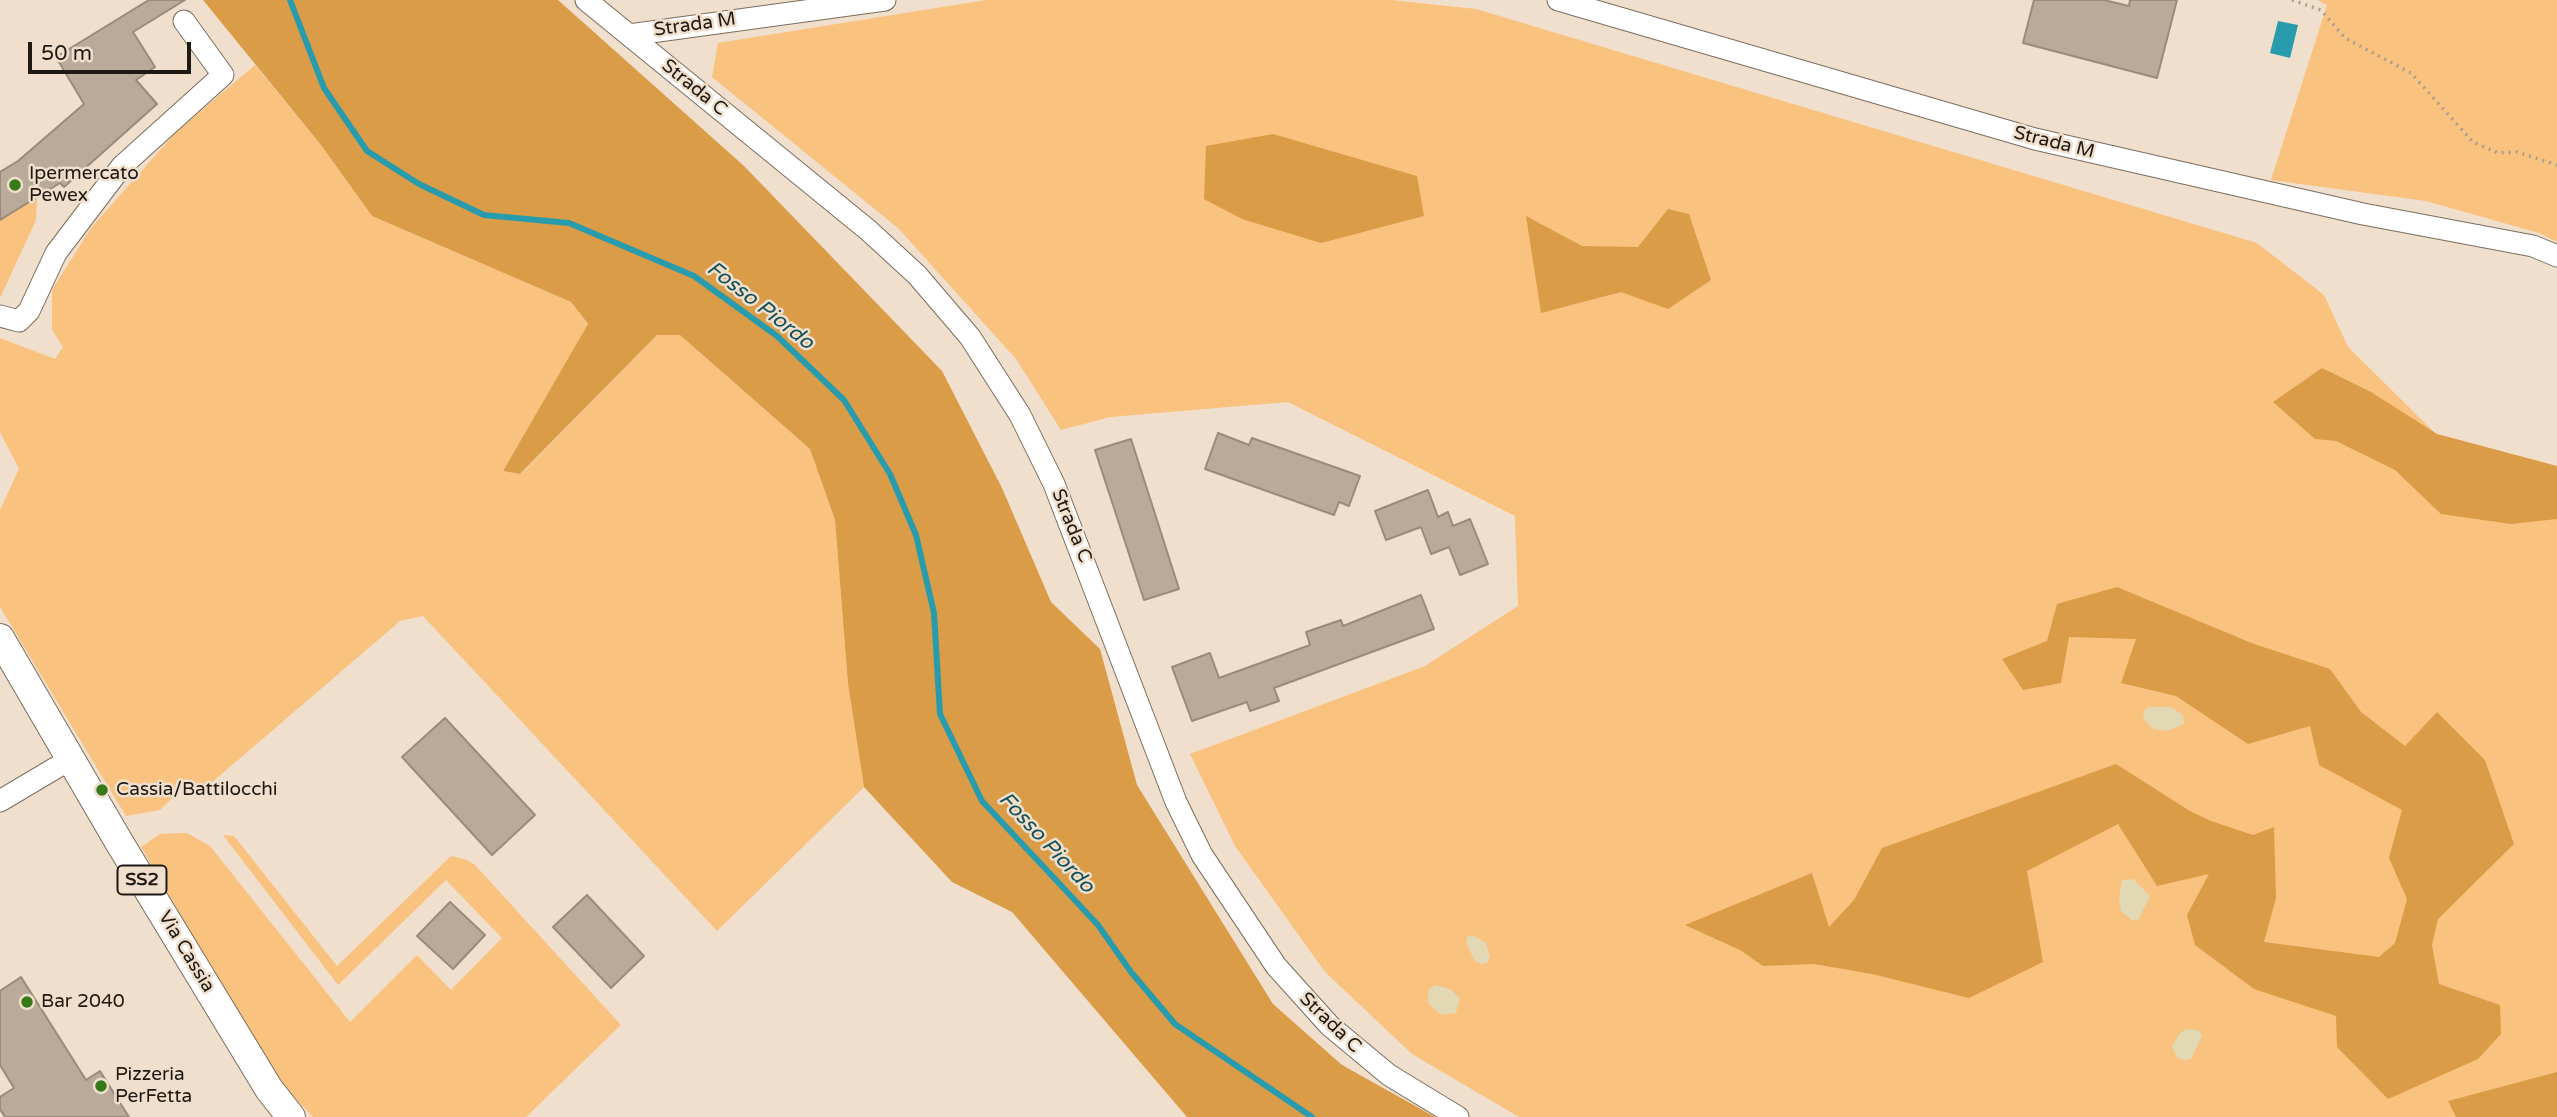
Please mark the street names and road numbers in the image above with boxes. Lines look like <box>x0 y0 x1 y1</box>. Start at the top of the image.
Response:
street label: Strada M <box>653 8 737 42</box>
street label: Strada C <box>657 55 731 121</box>
street label: Strada M <box>2011 122 2097 164</box>
street label: Strada C <box>1046 486 1096 566</box>
road number: SS2 <box>118 866 166 894</box>
street label: Via Cassia <box>153 907 219 997</box>
street label: Strada C <box>1294 988 1366 1058</box>

